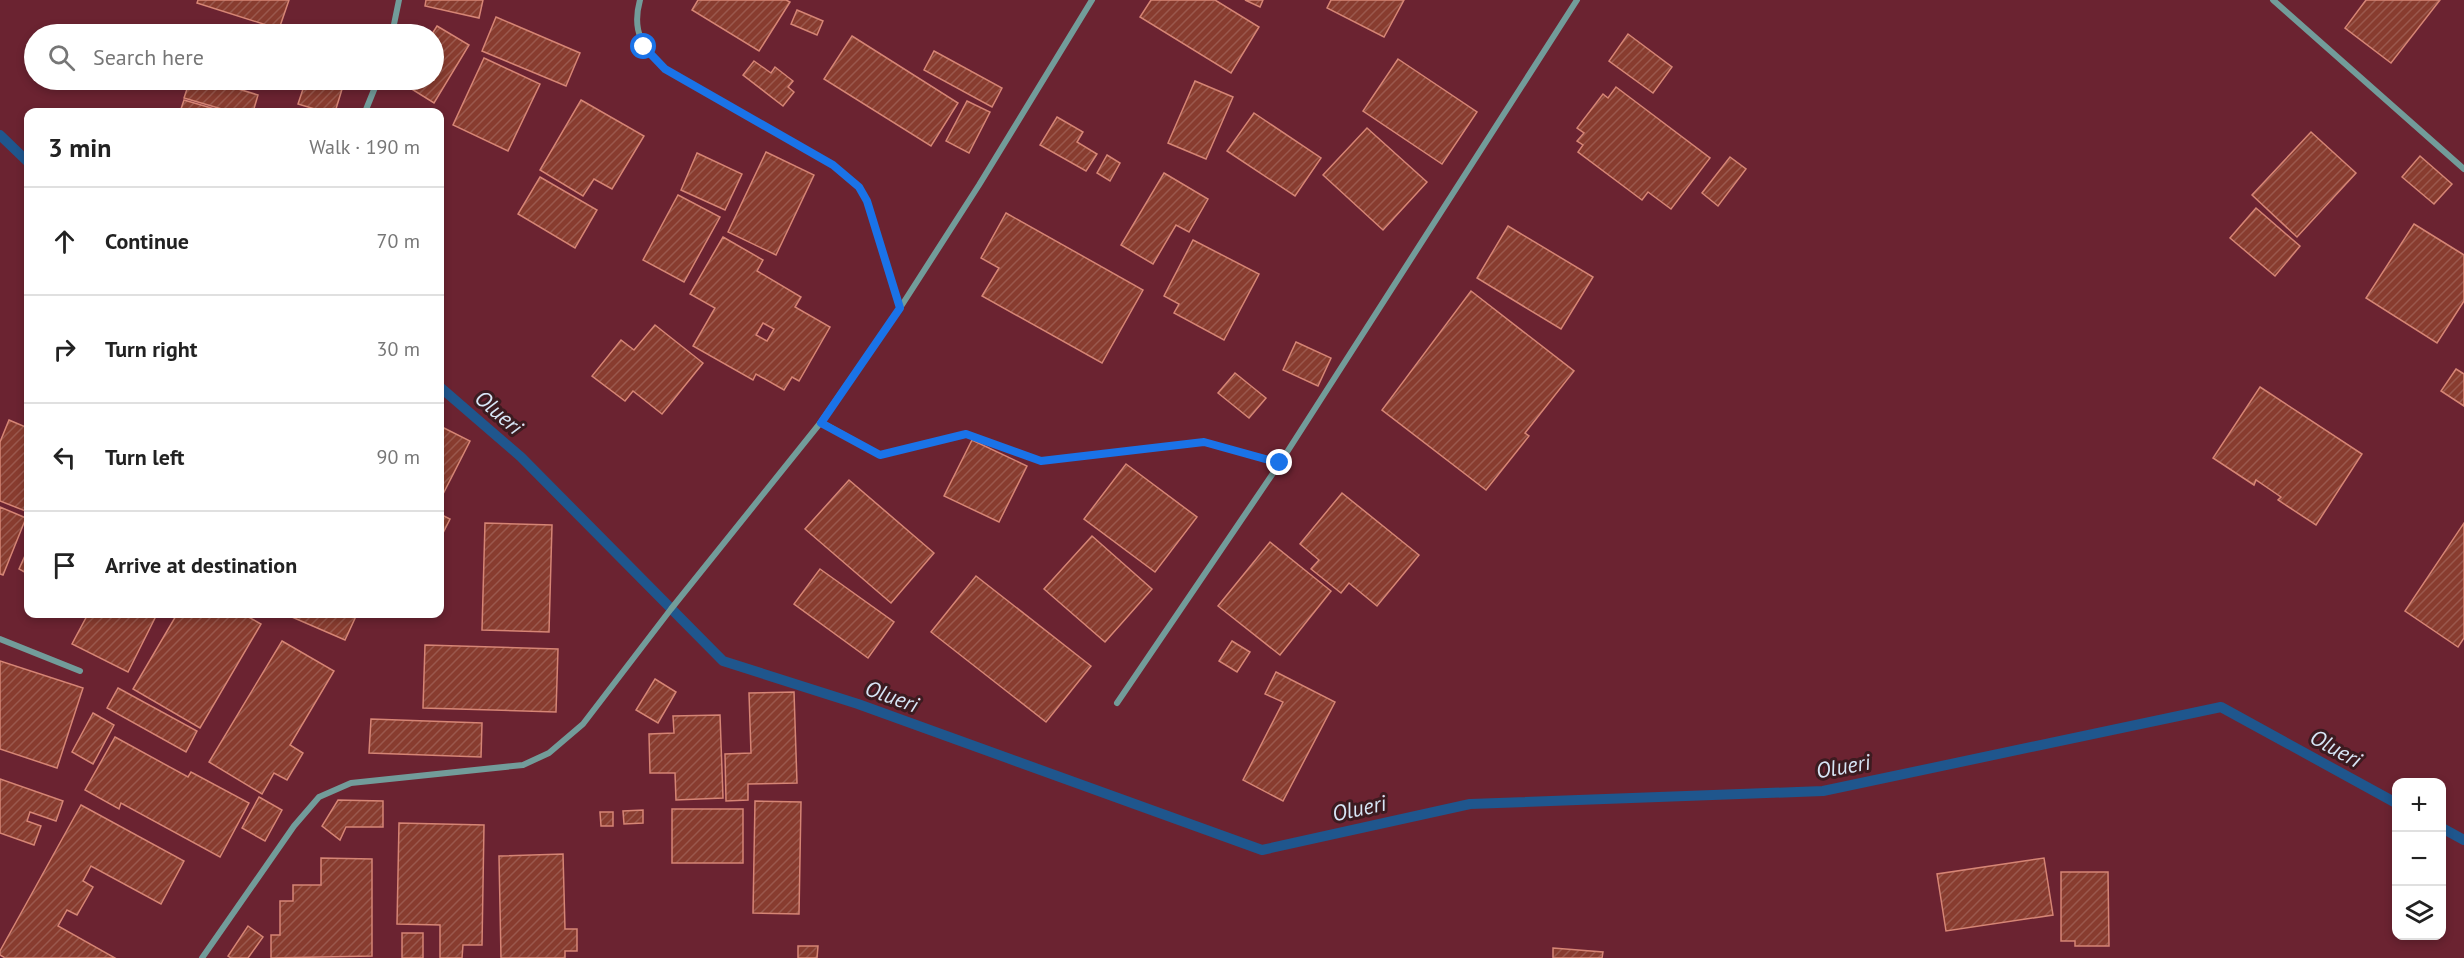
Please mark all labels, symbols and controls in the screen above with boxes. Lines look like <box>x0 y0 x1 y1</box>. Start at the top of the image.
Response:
search box <box>24 24 444 90</box>
route start <box>630 33 656 59</box>
icon: search <box>45 41 78 74</box>
text: Search here <box>93 43 204 71</box>
text: 3 min <box>48 131 111 164</box>
text: Walk · 190 m <box>309 134 420 160</box>
icon: ahead <box>48 225 81 258</box>
text: Continue <box>105 227 189 255</box>
text: 70 m <box>377 228 420 254</box>
icon: right <box>48 333 81 366</box>
text: Turn right <box>105 335 197 363</box>
text: 30 m <box>377 336 420 362</box>
water label: Olueri <box>469 384 530 441</box>
icon: left <box>48 441 81 474</box>
text: Turn left <box>105 443 185 471</box>
text: 90 m <box>377 444 420 470</box>
route end <box>1266 449 1292 475</box>
icon: arrive <box>48 549 81 582</box>
text: Arrive at destination <box>105 551 297 579</box>
water label: Olueri <box>862 674 924 719</box>
water label: Olueri <box>2305 723 2368 774</box>
water label: Olueri <box>1814 747 1874 785</box>
map controls <box>2392 778 2446 940</box>
button: + <box>2392 778 2446 832</box>
water label: Olueri <box>1329 788 1390 827</box>
button: − <box>2392 832 2446 886</box>
button: layers <box>2392 886 2446 940</box>

